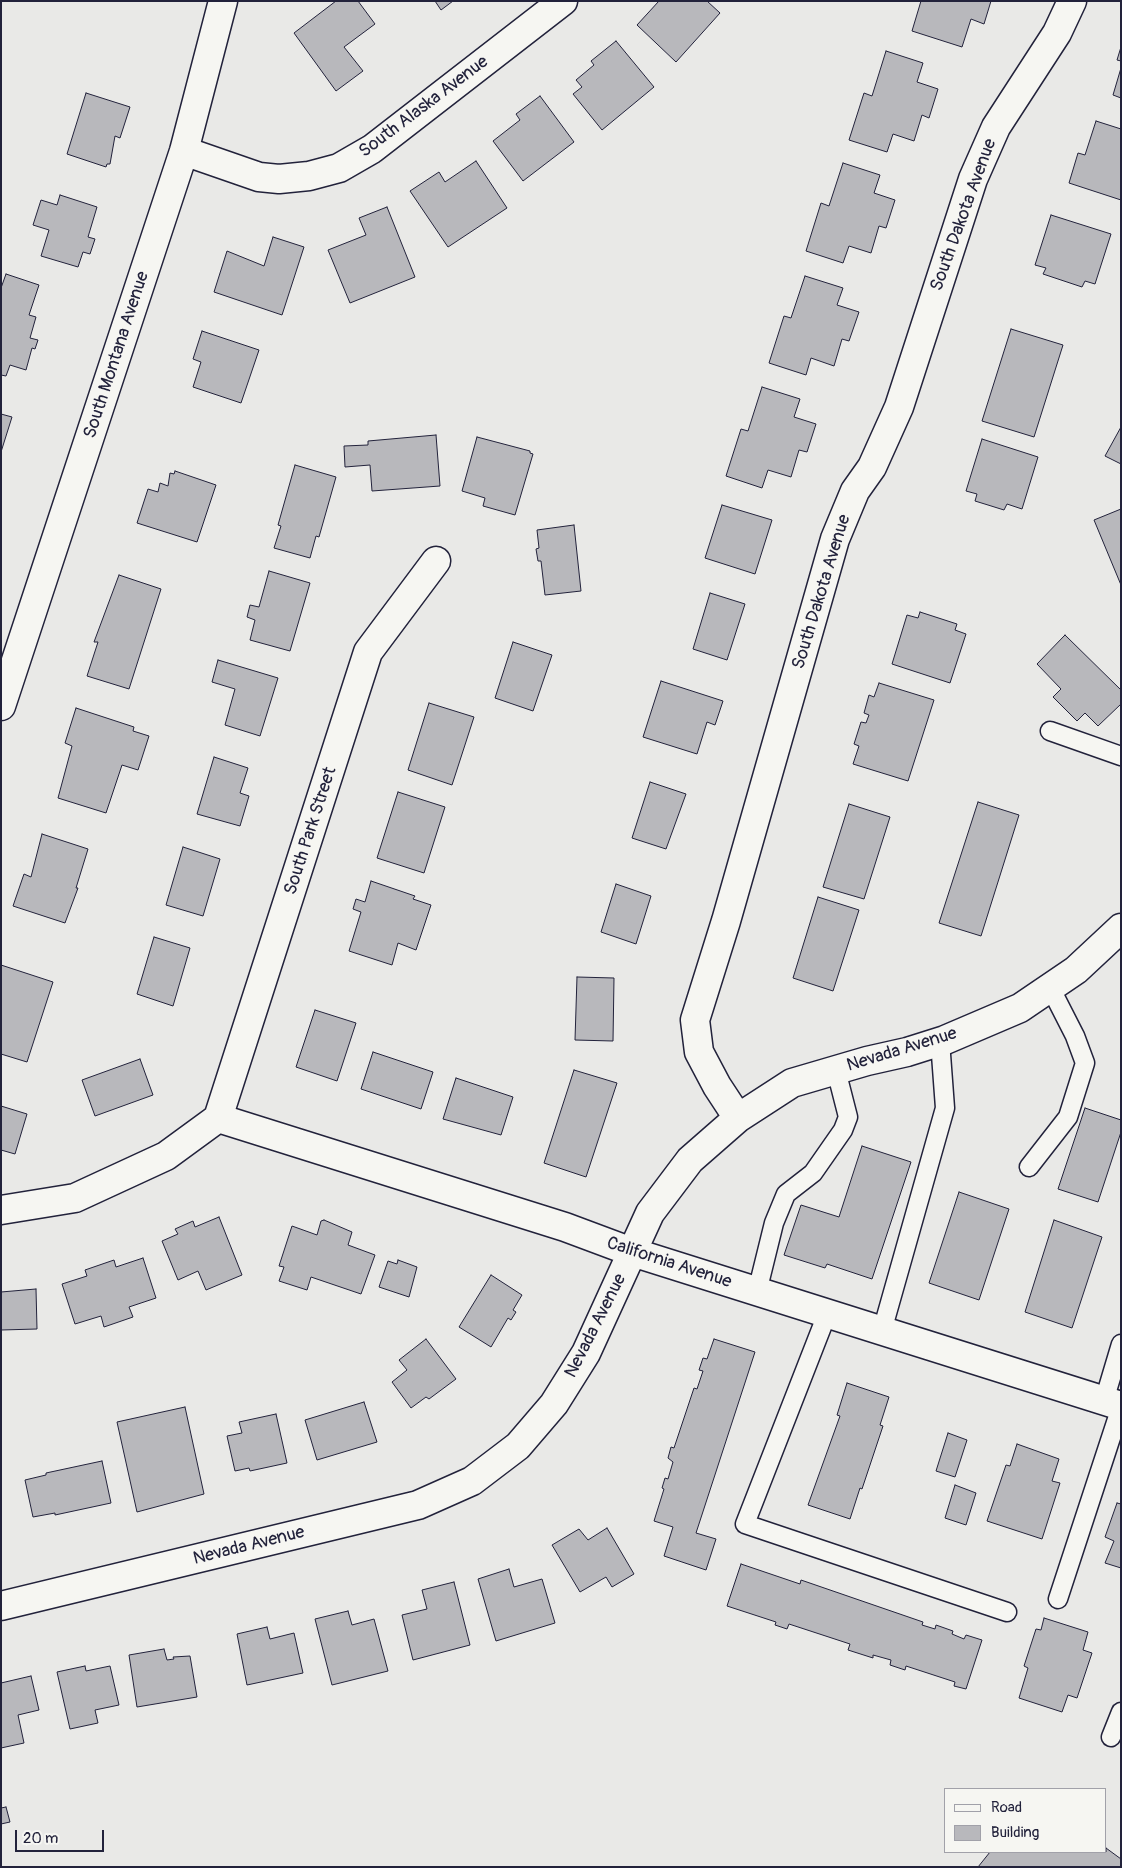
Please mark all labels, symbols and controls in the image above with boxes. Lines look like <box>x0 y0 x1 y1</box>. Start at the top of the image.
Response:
street label: South Alaska Avenue <box>355 51 493 163</box>
street label: South Dakota Avenue <box>926 136 1002 294</box>
street label: South Montana Avenue <box>80 269 154 441</box>
street label: South Dakota Avenue <box>788 512 856 672</box>
street label: South Park Street <box>280 764 342 898</box>
street label: Nevada Avenue <box>844 1023 960 1077</box>
street label: California Avenue <box>604 1233 734 1293</box>
street label: Nevada Avenue <box>561 1270 631 1382</box>
street label: Nevada Avenue <box>191 1522 307 1570</box>
legend <box>944 1788 1107 1853</box>
text: Road <box>991 1798 1022 1817</box>
scale bar <box>18 1820 106 1852</box>
text: Building <box>991 1823 1039 1842</box>
text: 20 m <box>23 1829 58 1848</box>

